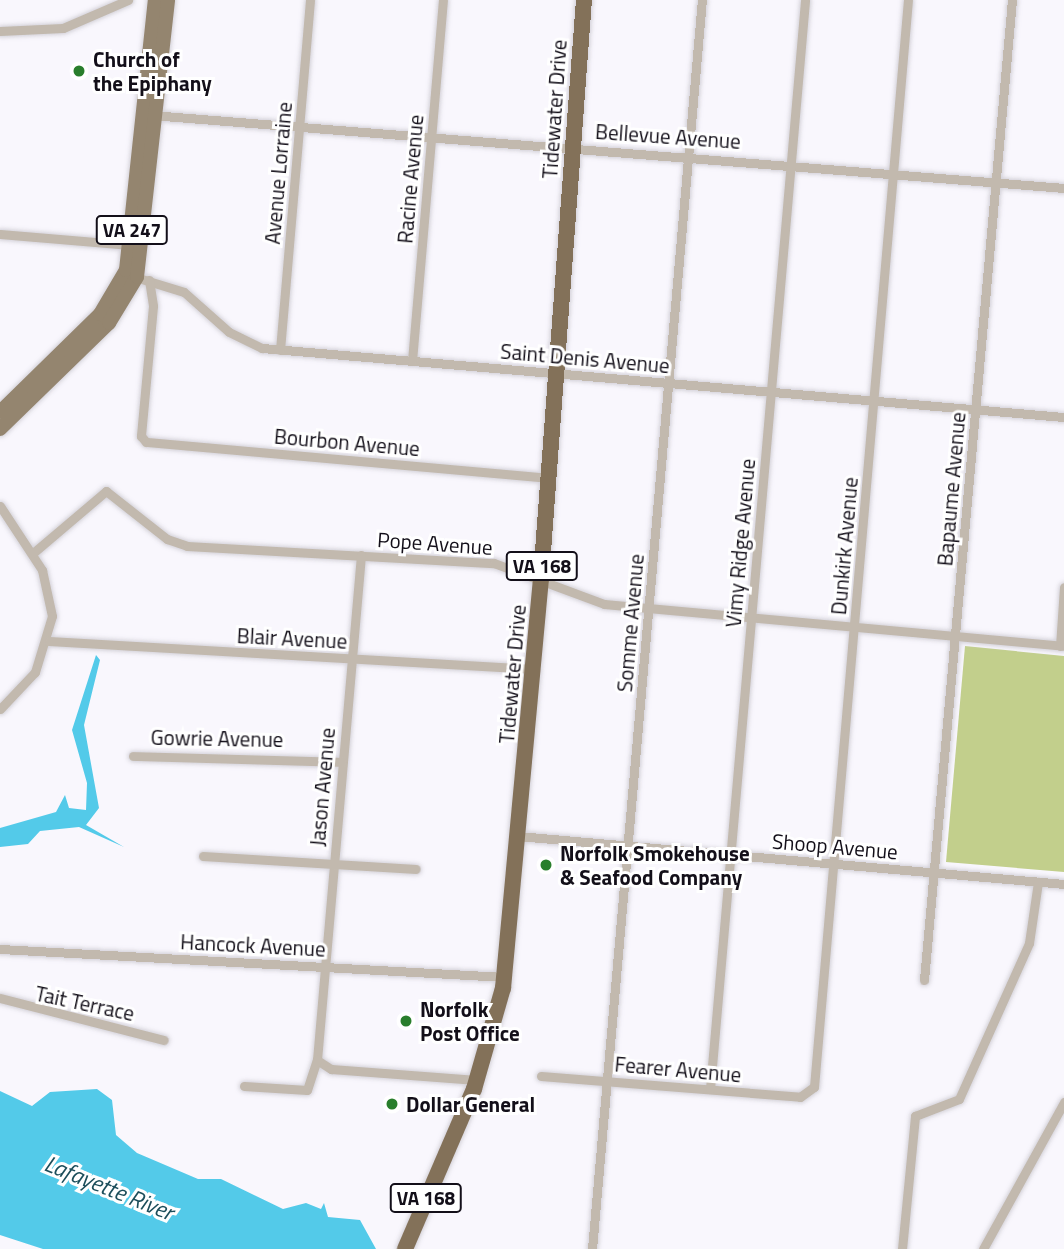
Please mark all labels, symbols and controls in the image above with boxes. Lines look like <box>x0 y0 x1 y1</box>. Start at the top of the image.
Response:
street label: Tidewater Drive <box>537 39 571 179</box>
place label: Church of the Epiphany <box>93 46 212 96</box>
marker: Church of the Epiphany <box>71 63 87 79</box>
street label: Avenue Lorraine <box>259 101 297 245</box>
street label: Racine Avenue <box>392 113 428 245</box>
street label: Bellevue Avenue <box>594 118 742 154</box>
road number: VA 247 <box>95 214 169 246</box>
street label: Saint Denis Avenue <box>499 338 671 378</box>
street label: Bapaume Avenue <box>932 411 970 567</box>
street label: Bourbon Avenue <box>273 423 421 461</box>
street label: Vimy Ridge Avenue <box>720 458 760 628</box>
street label: Dunkirk Avenue <box>825 476 863 616</box>
street label: Pope Avenue <box>377 526 493 560</box>
road number: VA 168 <box>505 551 579 582</box>
street label: Somme Avenue <box>611 553 649 693</box>
street label: Tidewater Drive <box>493 603 531 745</box>
street label: Blair Avenue <box>236 623 348 653</box>
street label: Gowrie Avenue <box>150 724 284 752</box>
street label: Jason Avenue <box>304 727 340 847</box>
street label: Shoop Avenue <box>771 828 899 864</box>
place label: Norfolk Smokehouse & Seafood Company <box>560 840 750 890</box>
marker: Norfolk Smokehouse & Seafood Company <box>538 857 554 873</box>
street label: Hancock Avenue <box>180 929 326 961</box>
street label: Tait Terrace <box>33 980 137 1026</box>
place label: Norfolk Post Office <box>420 996 520 1046</box>
marker: Norfolk Post Office <box>398 1013 414 1029</box>
street label: Fearer Avenue <box>614 1051 742 1087</box>
place label: Dollar General <box>406 1091 535 1117</box>
marker: Dollar General <box>384 1096 400 1112</box>
water label: Lafayette River <box>41 1150 177 1226</box>
road number: VA 168 <box>389 1182 463 1214</box>

